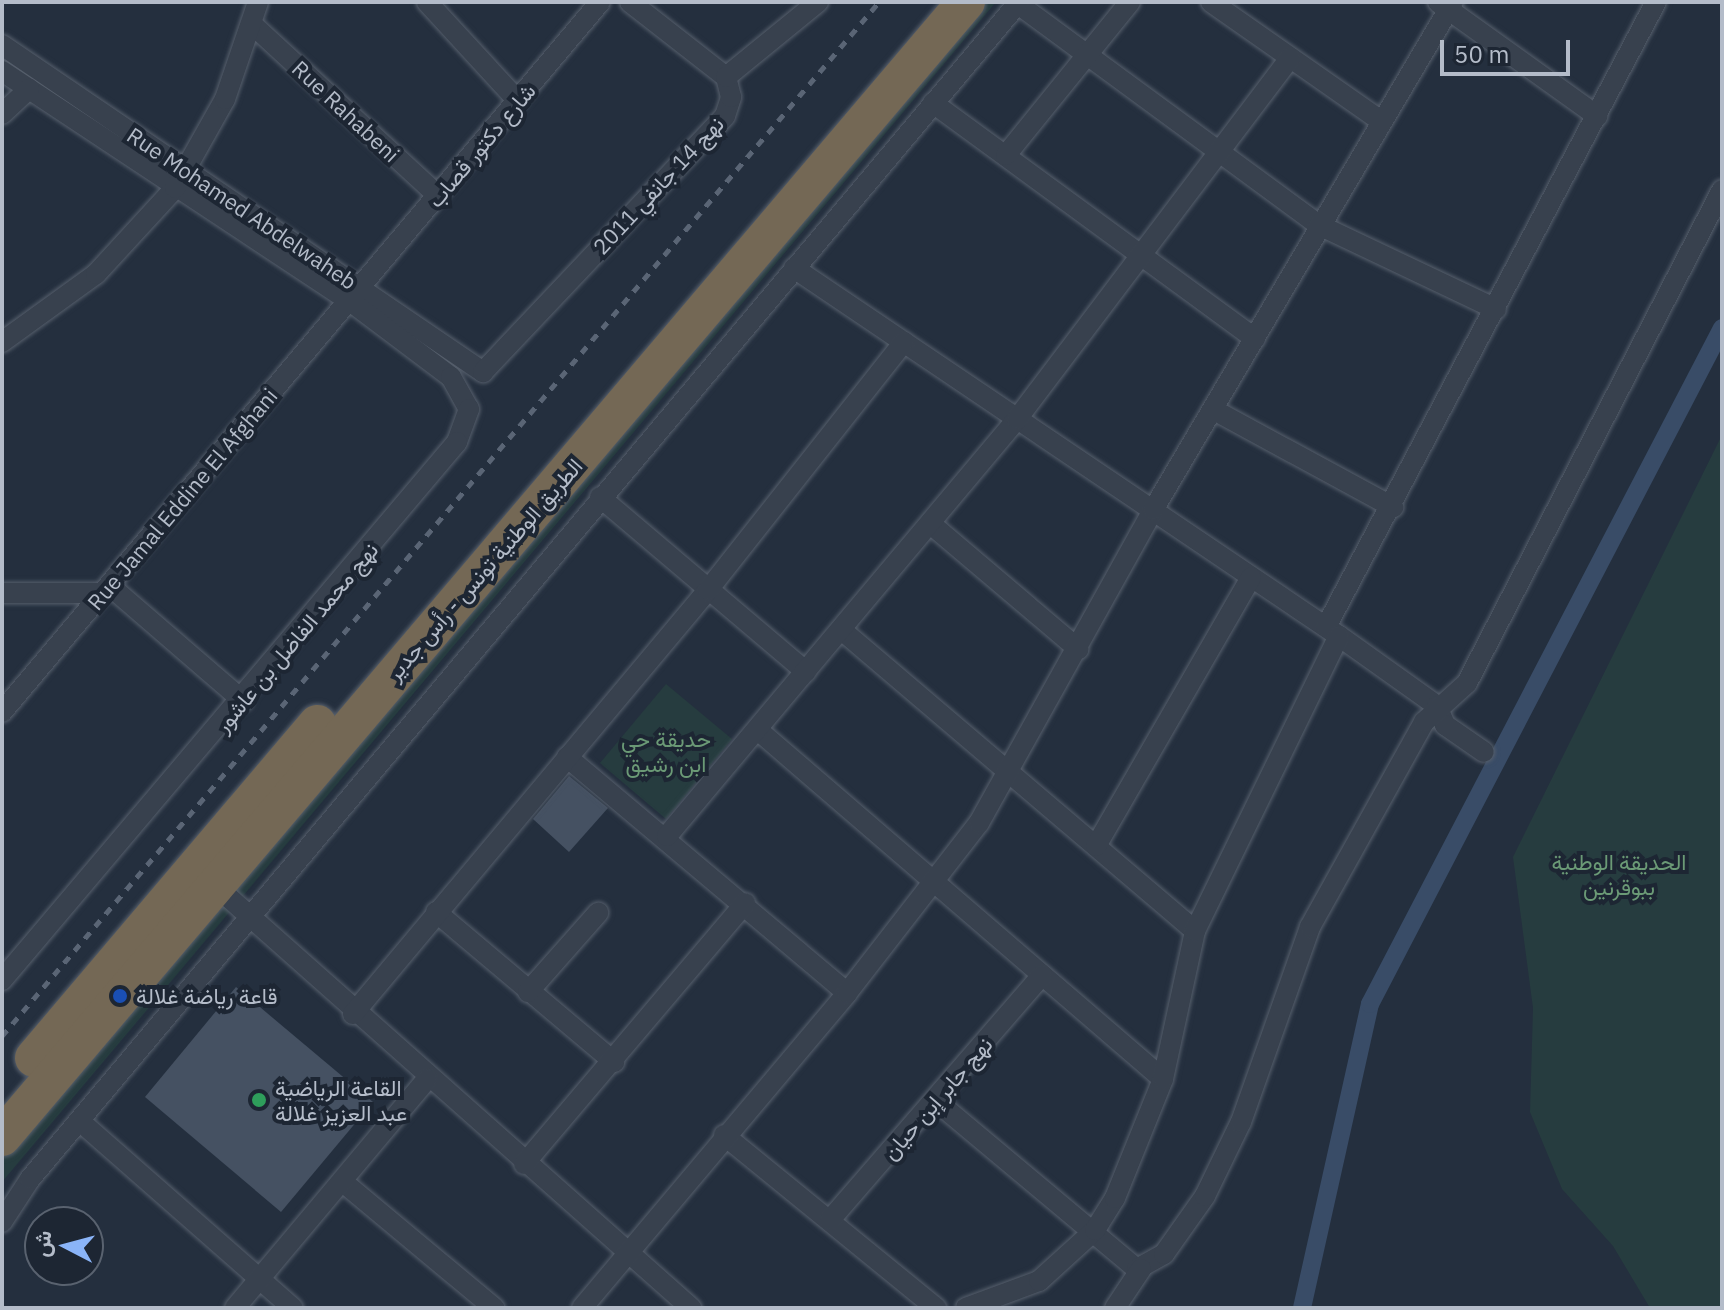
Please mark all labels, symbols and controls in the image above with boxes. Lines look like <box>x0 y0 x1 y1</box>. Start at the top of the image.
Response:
scale bar <box>1444 24 1574 74</box>
text: 50 m <box>1454 38 1509 70</box>
street label: Rue Rahabeni <box>287 55 405 167</box>
street label: شارع دكتور قصاب <box>421 78 541 212</box>
street label: نهج 14 جانفي 2011 <box>587 110 729 260</box>
street label: Rue Mohamed Abdelwaheb <box>122 121 362 295</box>
street label: Rue Jamal Eddine El Afghani <box>81 383 283 615</box>
street label: الطريق الوطنية تونس - رأس جدير <box>380 453 588 685</box>
street label: نهج محمد الفاضل بن عاشور <box>209 537 383 737</box>
park label: حديقة حي ابن رشيق <box>621 725 711 776</box>
park label: الحديقة الوطنية ببوقرنين <box>1552 848 1686 900</box>
place label: قاعة رياضة غلالة <box>136 983 278 1009</box>
marker: قاعة رياضة غلالة <box>111 987 129 1005</box>
street label: نهج جابر إبن حيان <box>876 1031 998 1165</box>
place label: القاعة الرياضية عبد العزيز غلالة <box>275 1074 407 1126</box>
marker: القاعة الرياضية عبد العزيز غلالة <box>250 1091 268 1109</box>
north arrow <box>24 1206 104 1286</box>
text: ش <box>26 1229 57 1258</box>

